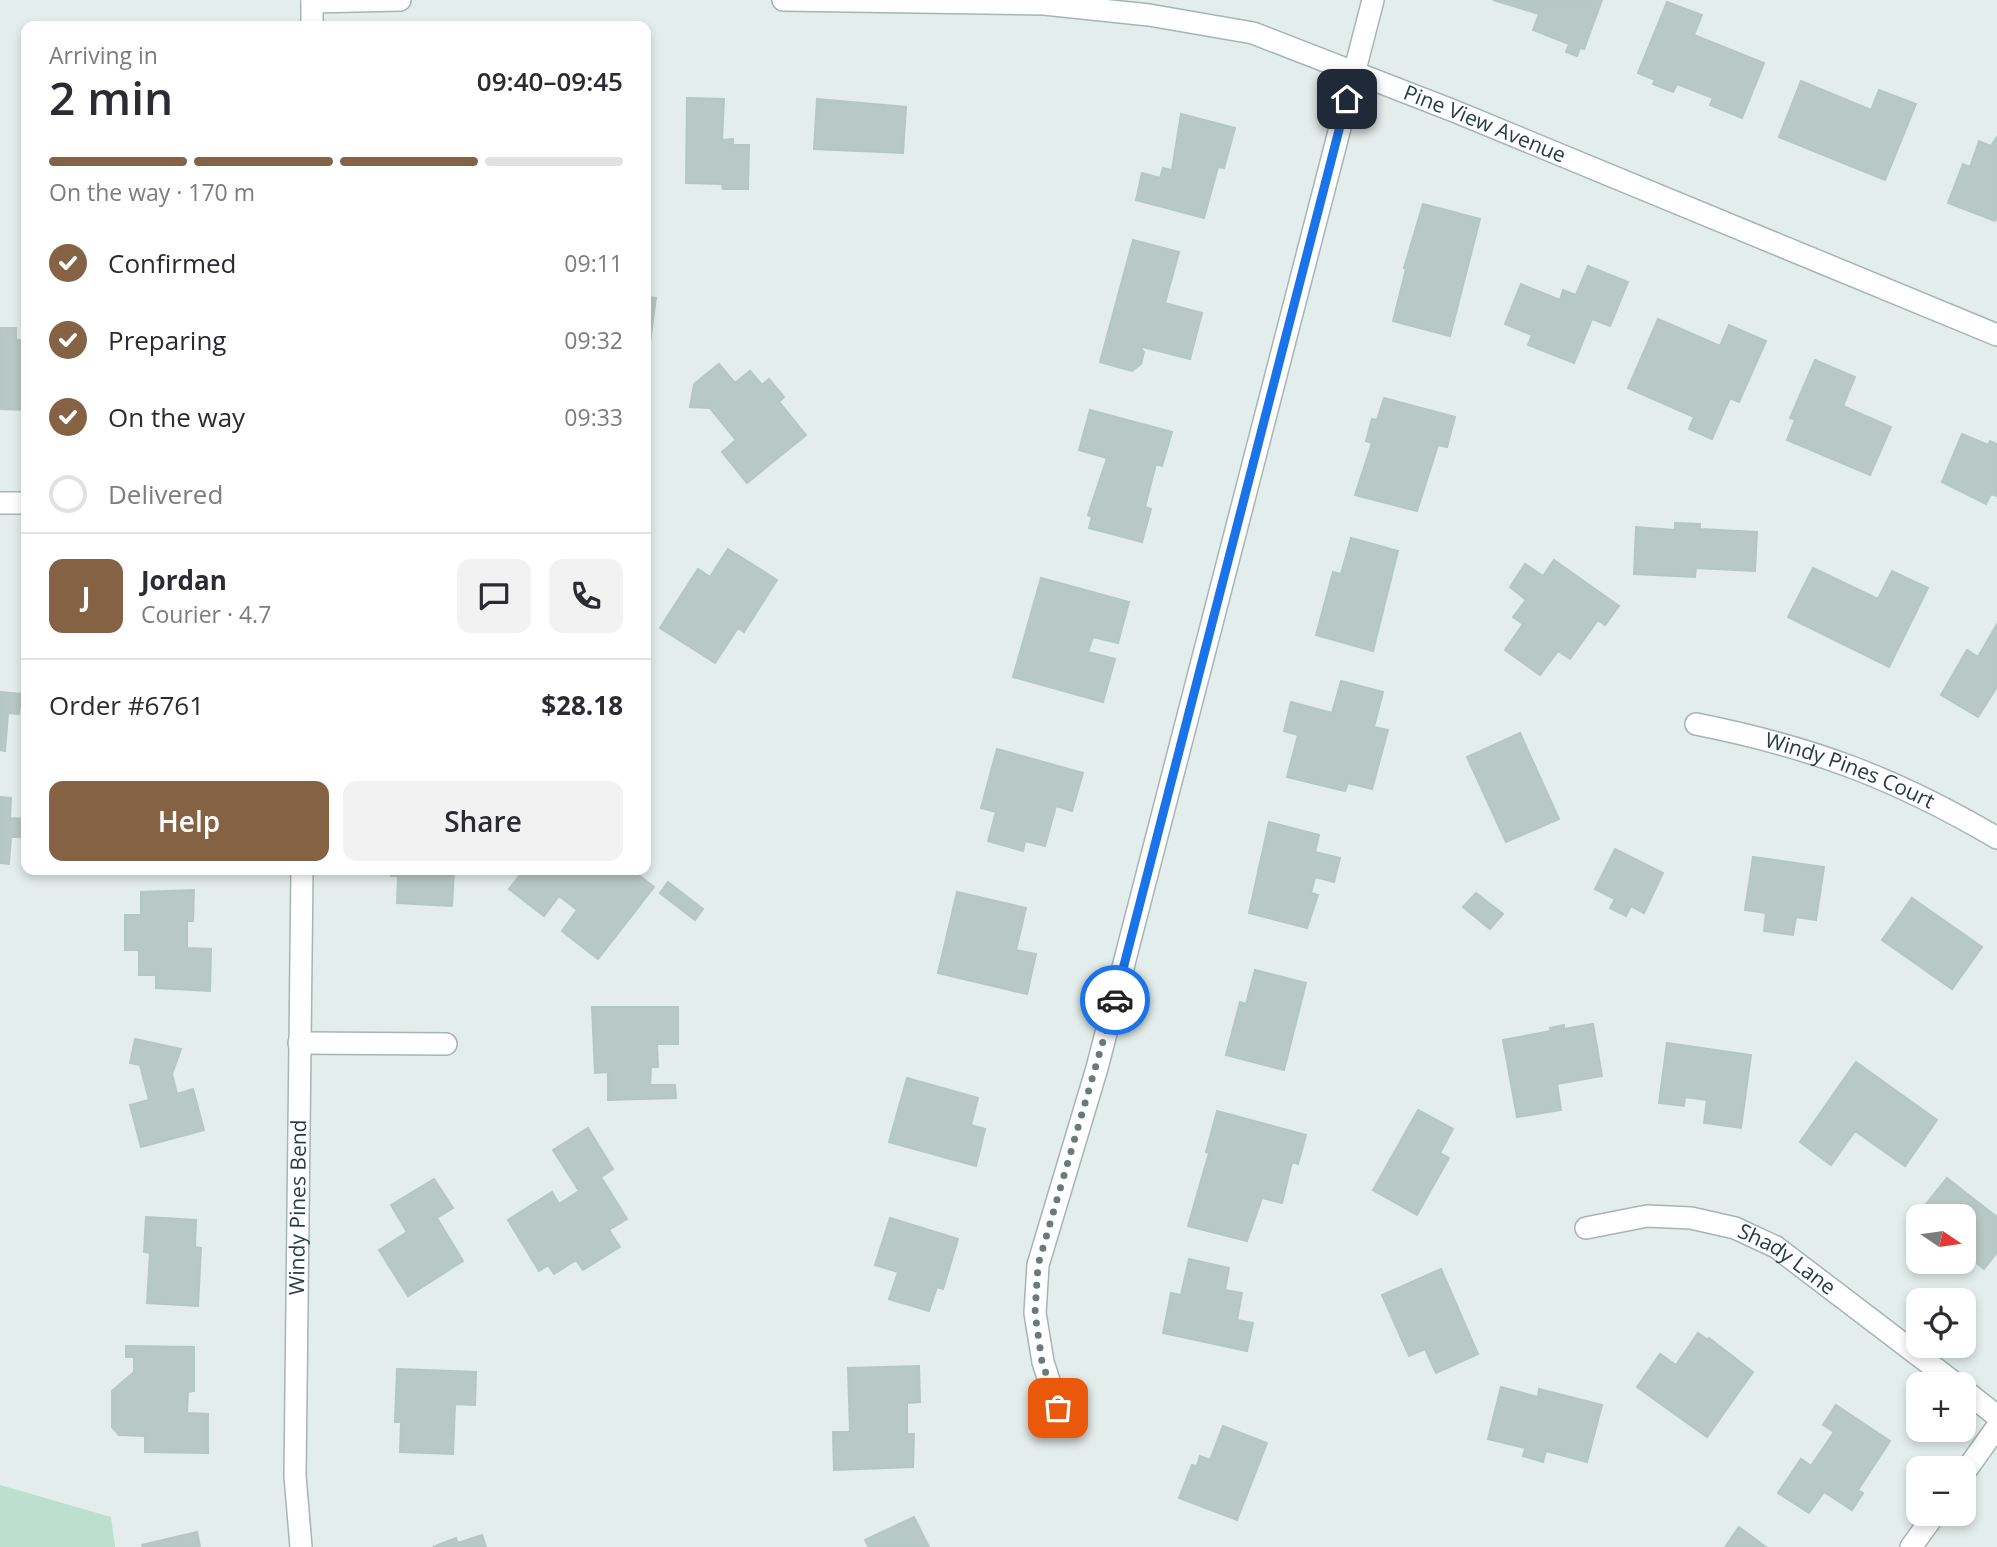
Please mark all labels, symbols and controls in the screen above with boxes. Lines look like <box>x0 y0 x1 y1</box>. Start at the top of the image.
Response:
text: Arriving in <box>49 39 158 71</box>
text: 09:40–09:45 <box>477 63 623 99</box>
text: 2 min <box>49 66 173 128</box>
pin <box>1317 69 1377 129</box>
street label: Pine View Avenue <box>1400 78 1570 169</box>
icon: home <box>1328 80 1366 118</box>
text: On the way · 170 m <box>49 176 255 208</box>
icon: check <box>49 244 87 282</box>
text: Confirmed <box>108 245 236 281</box>
text: 09:11 <box>564 247 623 279</box>
icon: check <box>49 321 87 359</box>
text: Preparing <box>108 322 226 358</box>
text: 09:32 <box>564 324 623 356</box>
icon: check <box>49 398 87 436</box>
text: On the way <box>108 399 245 435</box>
text: 09:33 <box>564 401 623 433</box>
text: Delivered <box>108 476 223 512</box>
button: chat <box>457 559 531 633</box>
button: phone <box>549 559 623 633</box>
text: Jordan <box>141 562 227 598</box>
text: J <box>82 578 90 614</box>
text: Courier · 4.7 <box>141 598 271 630</box>
text: Order #6761 <box>49 687 204 723</box>
text: $28.18 <box>541 687 623 723</box>
street label: Windy Pines Court <box>1762 725 1940 815</box>
button: Help <box>49 781 329 861</box>
button: Share <box>343 781 623 861</box>
courier <box>1080 965 1150 1035</box>
icon: car <box>1096 981 1134 1019</box>
street label: Windy Pines Bend <box>282 1119 312 1295</box>
north arrow <box>1906 1204 1976 1274</box>
map controls <box>1906 1204 1976 1526</box>
street label: Shady Lane <box>1734 1216 1842 1301</box>
button: locate <box>1906 1288 1976 1358</box>
button: + <box>1906 1372 1976 1442</box>
pin <box>1028 1378 1088 1438</box>
icon: bag <box>1039 1389 1077 1427</box>
button: − <box>1906 1456 1976 1526</box>

